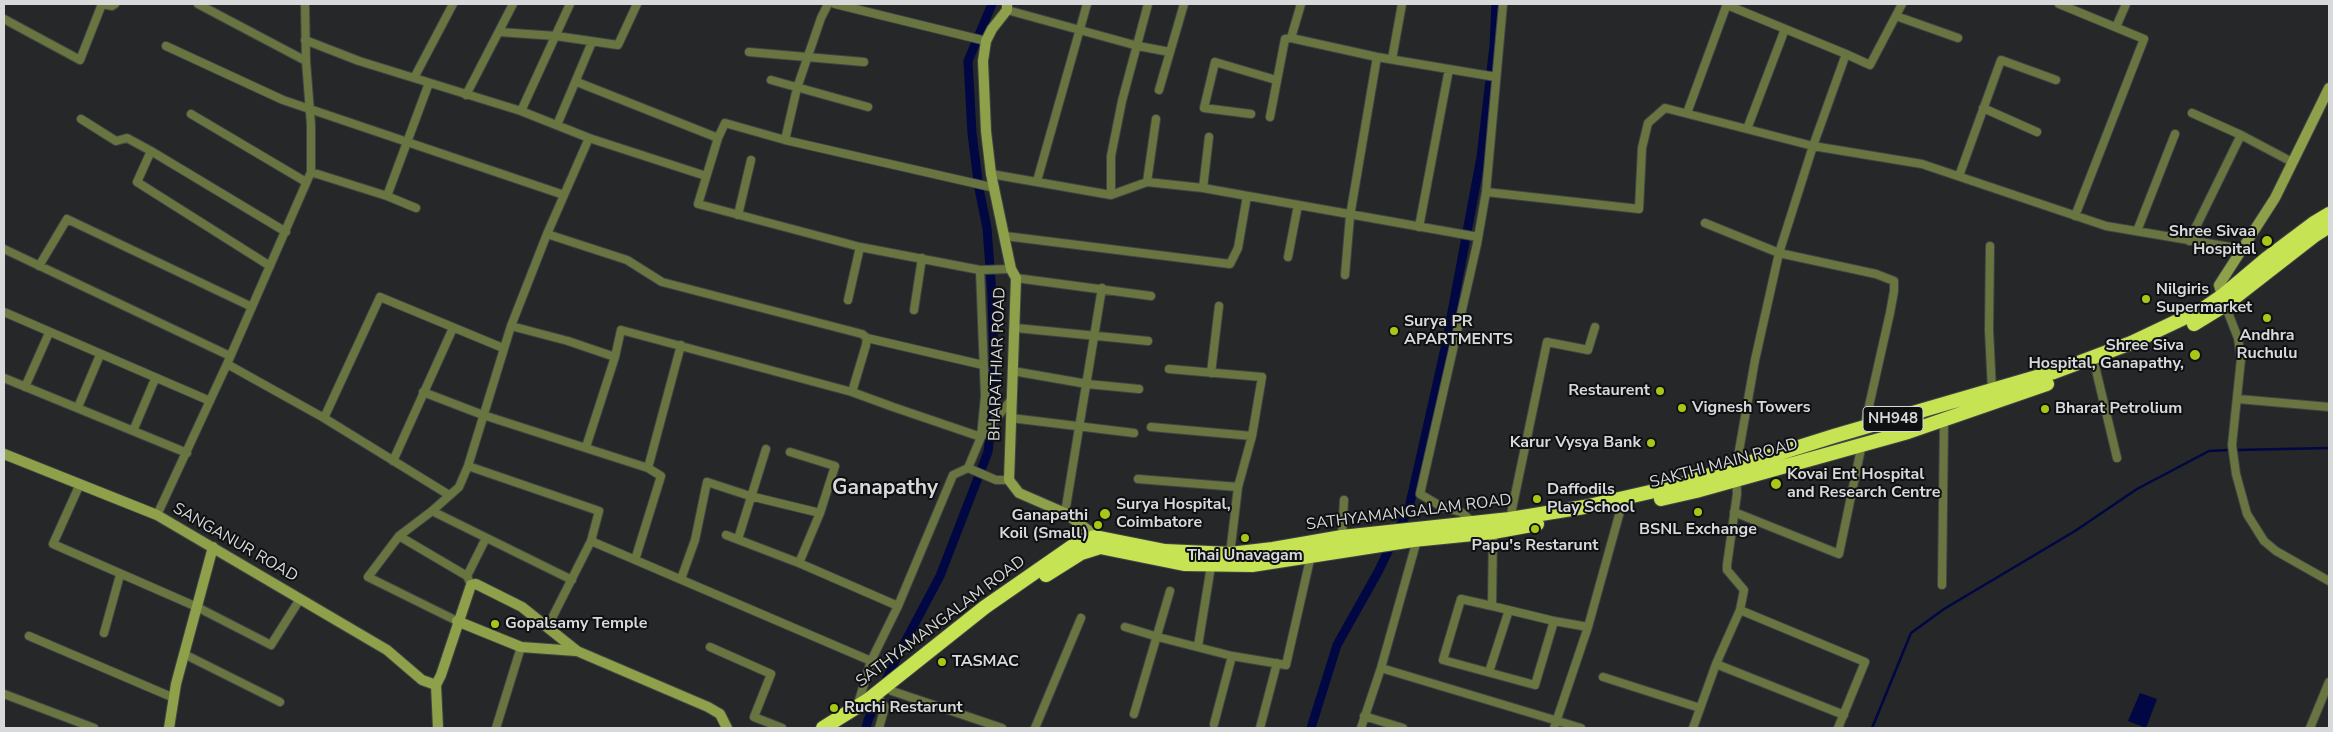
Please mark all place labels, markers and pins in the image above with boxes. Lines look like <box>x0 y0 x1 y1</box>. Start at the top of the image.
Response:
place label: Shree Sivaa Hospital <box>2169 222 2256 260</box>
marker: Shree Sivaa Hospital <box>2260 234 2274 248</box>
place label: Nilgiris Supermarket <box>2156 280 2252 318</box>
marker: Nilgiris Supermarket <box>2140 293 2152 305</box>
place label: Surya PR APARTMENTS <box>1404 312 1513 350</box>
marker: Andhra Ruchulu <box>2261 312 2273 324</box>
marker: Surya PR APARTMENTS <box>1388 325 1400 337</box>
place label: Andhra Ruchulu <box>2237 326 2297 364</box>
place label: Shree Siva Hospital, Ganapathy, <box>2028 336 2184 374</box>
marker: Shree Siva Hospital, Ganapathy, <box>2188 348 2202 362</box>
place label: Restaurent <box>1568 381 1650 401</box>
marker: Restaurent <box>1654 385 1666 397</box>
place label: Vignesh Towers <box>1692 398 1811 418</box>
place label: Bharat Petrolium <box>2055 399 2182 419</box>
marker: Vignesh Towers <box>1676 402 1688 414</box>
marker: Bharat Petrolium <box>2039 403 2051 415</box>
place label: Karur Vysya Bank <box>1510 433 1641 453</box>
marker: Karur Vysya Bank <box>1645 437 1657 449</box>
place label: Kovai Ent Hospital and Research Centre <box>1787 465 1940 503</box>
marker: Kovai Ent Hospital and Research Centre <box>1769 477 1783 491</box>
place label: Daffodils Play School <box>1547 480 1634 518</box>
marker: Daffodils Play School <box>1531 493 1543 505</box>
place label: Surya Hospital, Coimbatore <box>1116 495 1231 533</box>
place label: Ganapathi Koil (Small) <box>999 506 1088 544</box>
marker: BSNL Exchange <box>1692 506 1704 518</box>
marker: Surya Hospital, Coimbatore <box>1098 507 1112 521</box>
marker: Ganapathi Koil (Small) <box>1092 519 1104 531</box>
place label: BSNL Exchange <box>1639 520 1757 540</box>
marker: Papu's Restarunt <box>1529 523 1541 535</box>
marker: Thai Unavagam <box>1239 532 1251 544</box>
place label: Papu's Restarunt <box>1472 536 1598 556</box>
place label: Thai Unavagam <box>1187 546 1303 566</box>
place label: Gopalsamy Temple <box>505 614 647 634</box>
marker: Gopalsamy Temple <box>489 618 501 630</box>
place label: TASMAC <box>952 652 1019 672</box>
marker: TASMAC <box>936 656 948 668</box>
place label: Ruchi Restarunt <box>844 698 963 718</box>
marker: Ruchi Restarunt <box>828 702 840 714</box>

